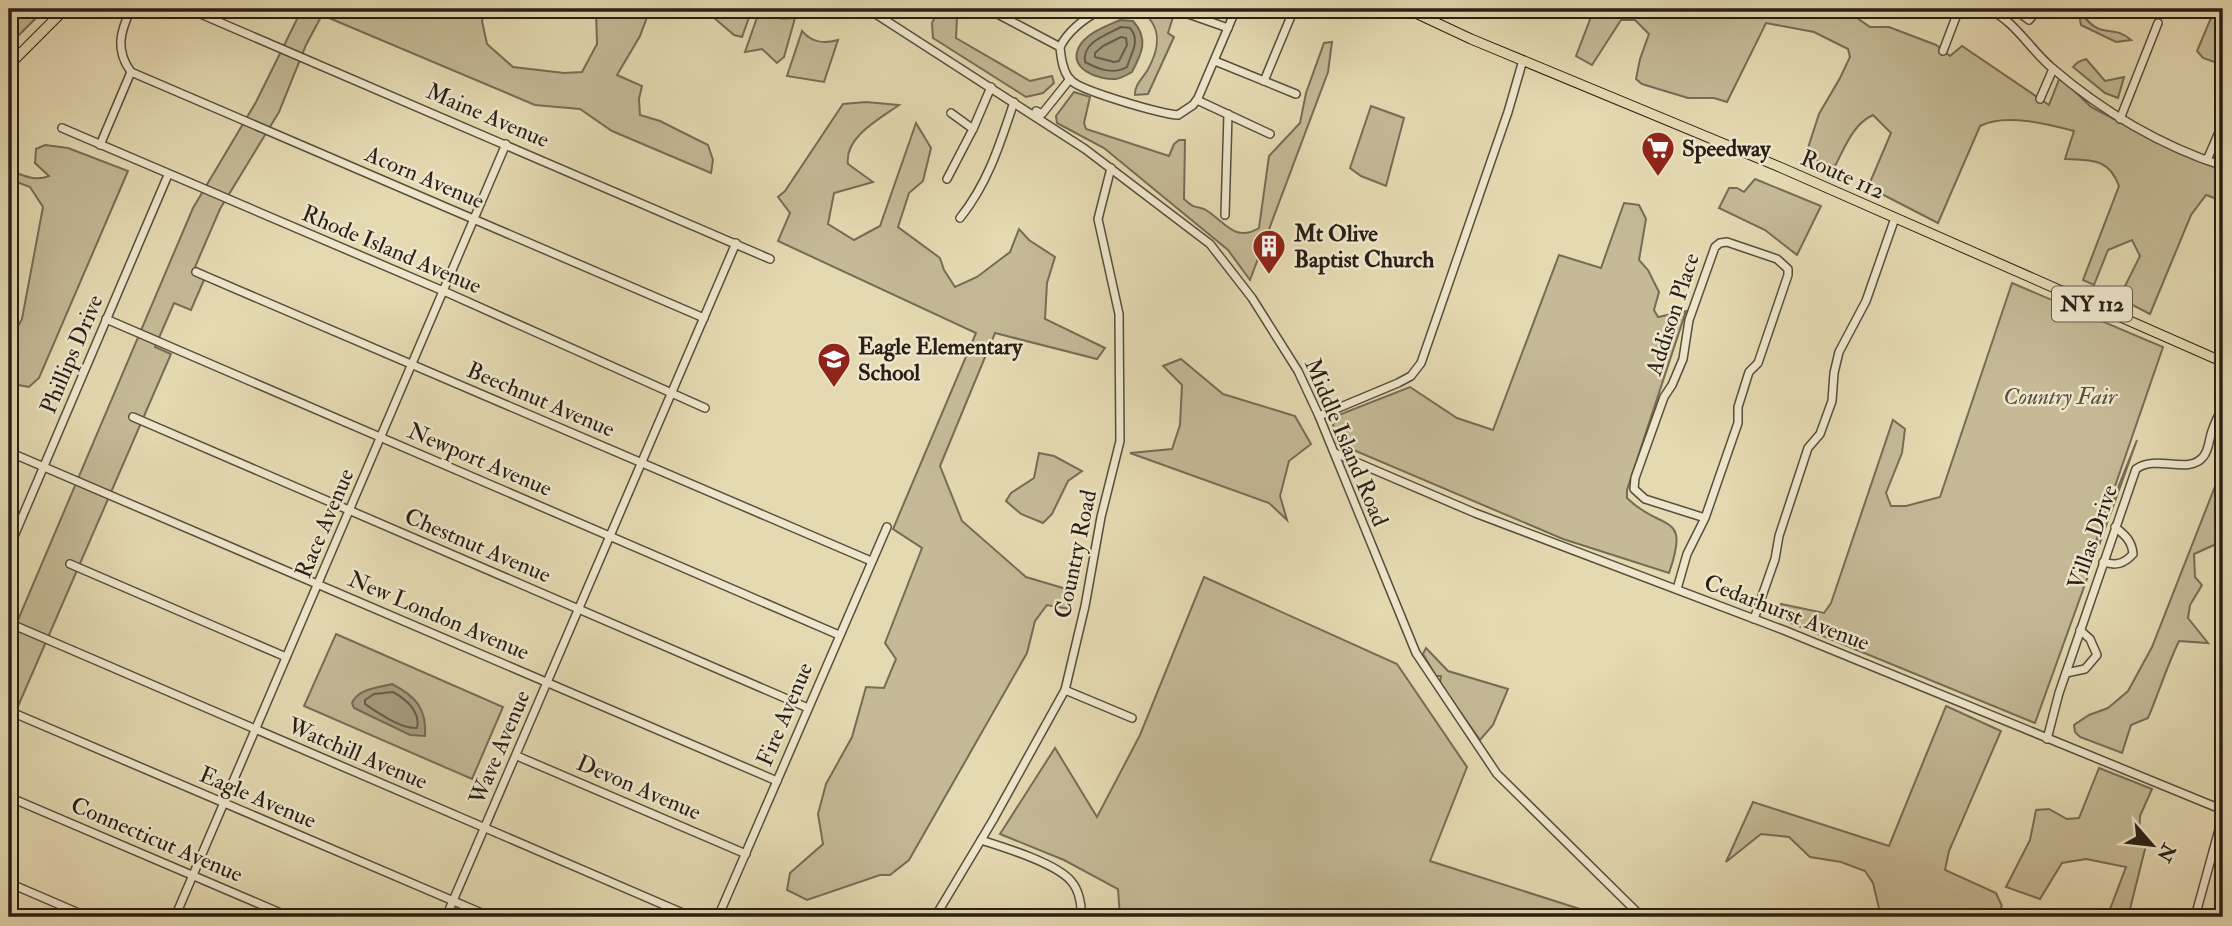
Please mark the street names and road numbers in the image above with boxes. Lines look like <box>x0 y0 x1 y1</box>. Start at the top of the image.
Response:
street label: Maine Avenue <box>422 77 554 154</box>
street label: Acorn Avenue <box>360 139 489 216</box>
street label: Route 112 <box>1796 143 1889 206</box>
street label: Rhode Island Avenue <box>298 199 486 301</box>
street label: Addison Place <box>1639 249 1706 380</box>
road number: NY 112 <box>2052 286 2132 322</box>
street label: Phillips Drive <box>33 290 111 418</box>
street label: Middle Island Road <box>1298 354 1395 531</box>
street label: Beechnut Avenue <box>462 355 620 444</box>
street label: Newport Avenue <box>403 416 557 504</box>
street label: Race Avenue <box>288 464 361 582</box>
street label: Villas Drive <box>2061 481 2124 593</box>
street label: Country Road <box>1048 487 1103 621</box>
street label: Chestnut Avenue <box>400 502 556 589</box>
street label: New London Avenue <box>344 564 534 667</box>
street label: Cedarhurst Avenue <box>1700 568 1874 657</box>
street label: Fire Avenue <box>750 658 819 770</box>
street label: Wave Avenue <box>462 685 537 810</box>
street label: Watchill Avenue <box>283 711 432 796</box>
street label: Devon Avenue <box>572 748 706 827</box>
street label: Eagle Avenue <box>195 760 321 835</box>
street label: Connecticut Avenue <box>66 790 247 889</box>

